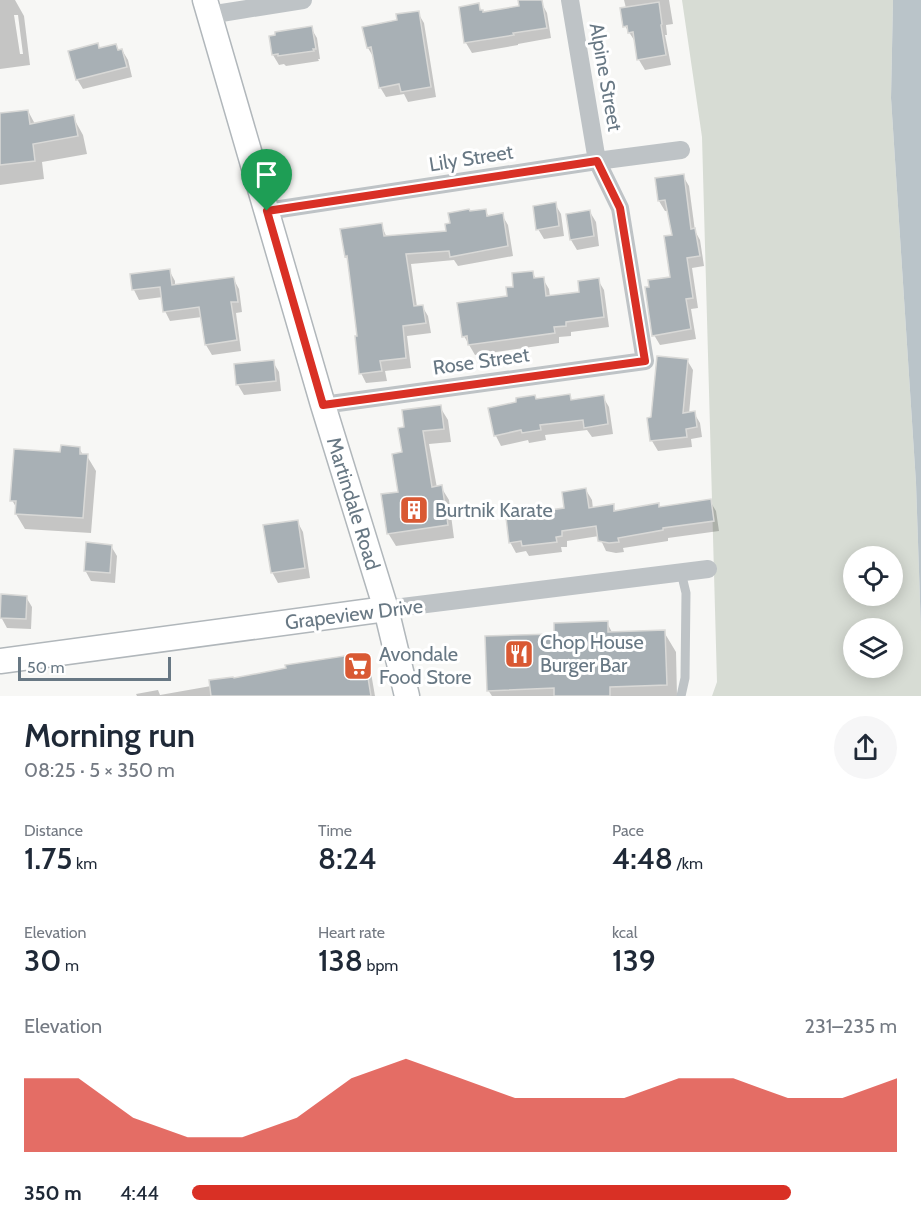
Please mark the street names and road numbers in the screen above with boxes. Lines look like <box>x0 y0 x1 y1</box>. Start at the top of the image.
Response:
street label: Alpine Street <box>585 21 627 133</box>
street label: Lily Street <box>427 139 515 176</box>
street label: Rose Street <box>431 342 531 380</box>
street label: Martindale Road <box>322 434 385 573</box>
street label: Grapeview Drive <box>284 594 424 634</box>

